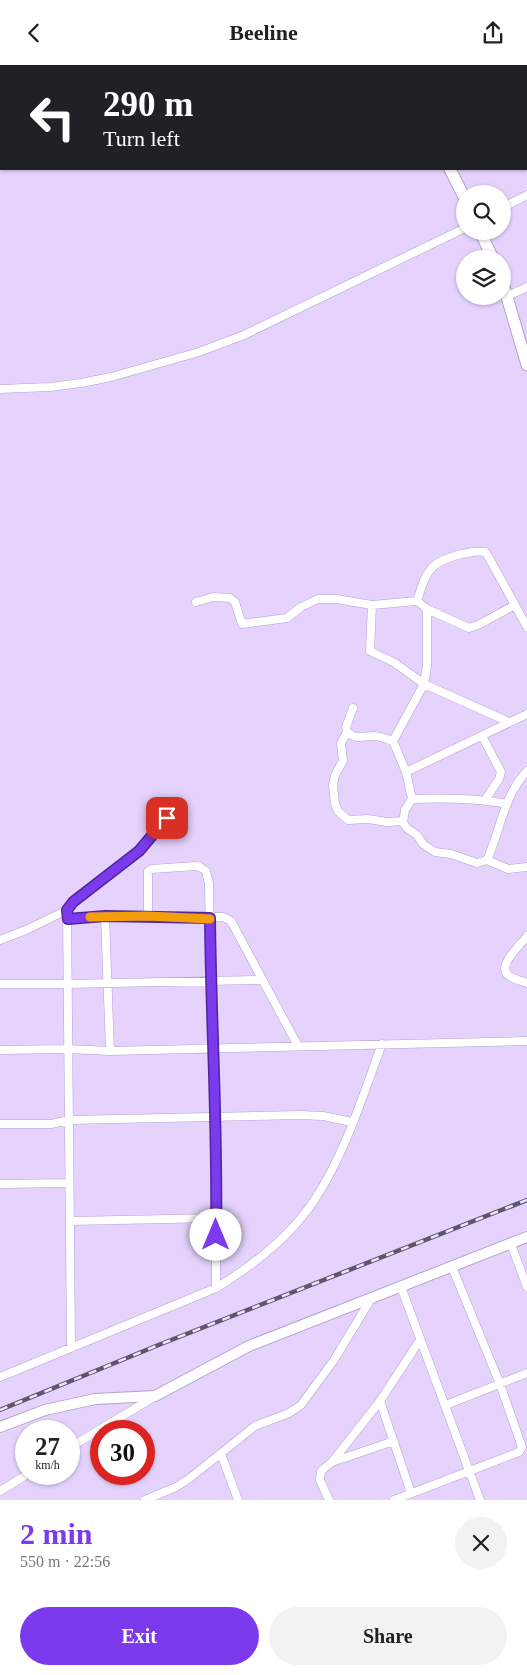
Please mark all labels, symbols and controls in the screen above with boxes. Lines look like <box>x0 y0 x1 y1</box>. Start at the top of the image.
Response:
icon: back <box>20 19 48 47</box>
icon: share <box>479 19 507 47</box>
text: Beeline <box>229 20 298 45</box>
icon: left <box>20 85 85 150</box>
text: 290 m <box>103 85 193 124</box>
text: Turn left <box>103 126 180 151</box>
map controls <box>456 185 511 305</box>
button: search <box>456 185 511 240</box>
button: layers <box>456 250 511 305</box>
pin <box>146 797 188 839</box>
icon: arrive <box>153 804 181 832</box>
position arrow <box>189 1208 241 1260</box>
speed limit sign: 30 <box>90 1420 155 1485</box>
text: 27 <box>35 1433 60 1460</box>
text: km/h <box>35 1458 60 1472</box>
text: 2 min <box>20 1517 93 1550</box>
button: close <box>455 1517 507 1569</box>
text: 550 m · 22:56 <box>20 1553 110 1570</box>
button: Exit <box>20 1607 259 1665</box>
button: Share <box>269 1607 507 1665</box>

